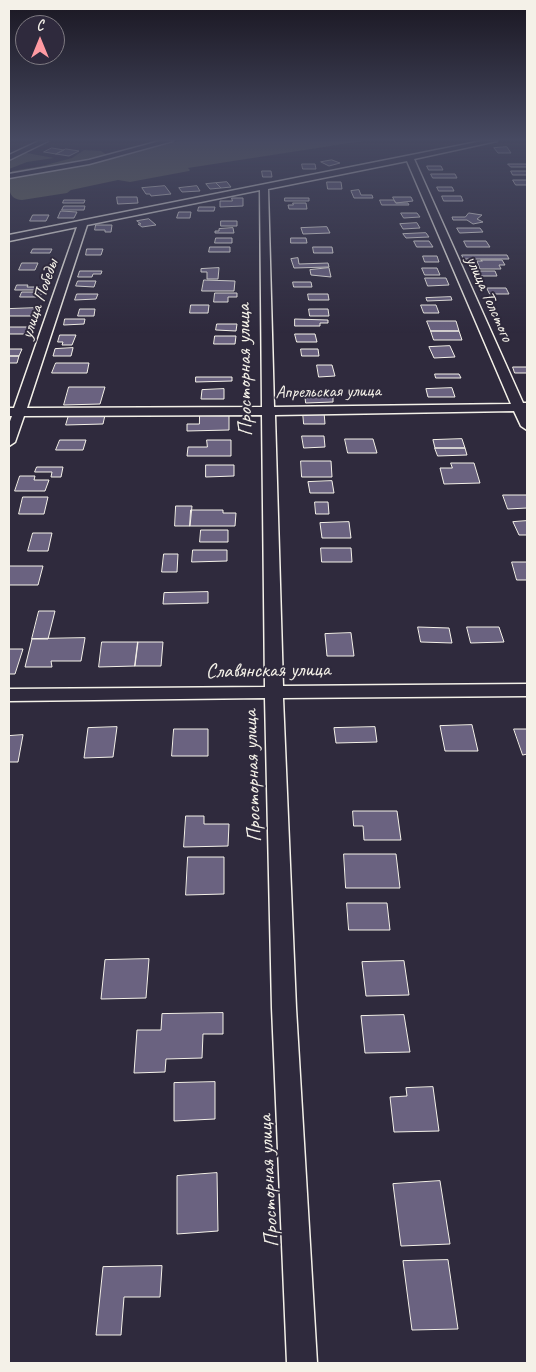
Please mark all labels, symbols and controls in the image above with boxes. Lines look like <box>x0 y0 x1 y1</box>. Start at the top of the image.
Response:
north arrow <box>15 15 65 65</box>
text: С <box>37 17 43 34</box>
street label: улица Толстого <box>460 253 518 345</box>
street label: улица Победы <box>16 256 64 342</box>
street label: Просторная улица <box>231 303 259 437</box>
street label: Апрельская улица <box>275 380 381 404</box>
street label: Славянская улица <box>205 657 331 685</box>
street label: Просторная улица <box>238 709 268 843</box>
street label: Просторная улица <box>253 1114 285 1248</box>

